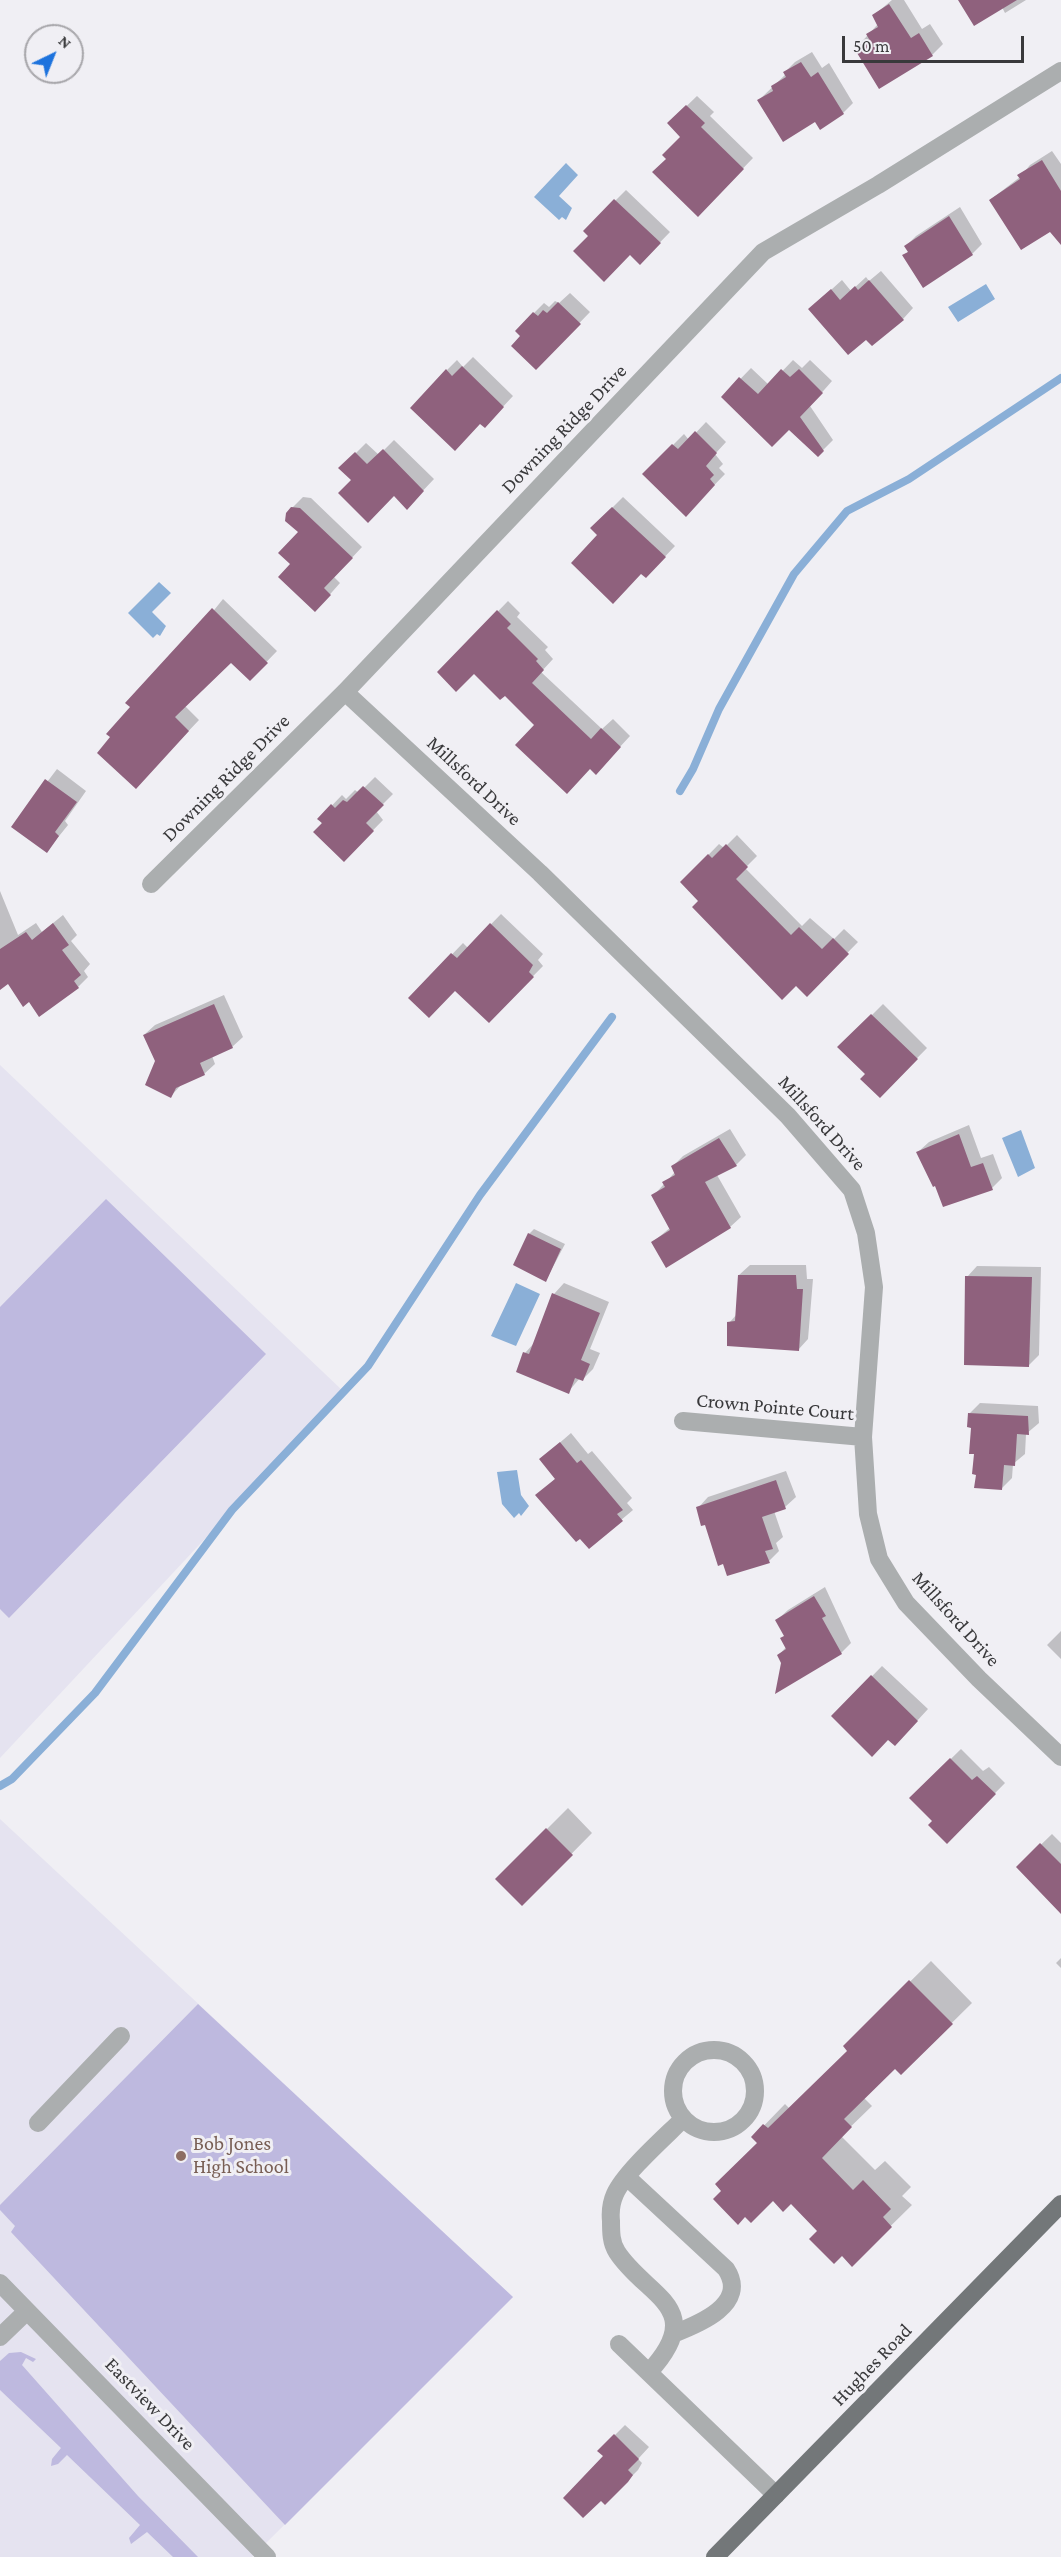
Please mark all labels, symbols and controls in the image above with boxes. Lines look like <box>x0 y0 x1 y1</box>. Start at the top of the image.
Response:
north arrow <box>24 24 84 84</box>
scale bar <box>845 24 1026 62</box>
text: N <box>55 32 75 52</box>
text: 50 m <box>853 36 890 56</box>
street label: Downing Ridge Drive <box>496 359 632 499</box>
street label: Downing Ridge Drive <box>157 709 295 847</box>
street label: Millsford Drive <box>422 731 526 831</box>
street label: Millsford Drive <box>773 1070 871 1176</box>
street label: Crown Pointe Court <box>695 1388 855 1426</box>
street label: Millsford Drive <box>907 1566 1005 1672</box>
place label: Bob Jones High School <box>193 2132 289 2179</box>
marker: Bob Jones High School <box>174 2149 188 2163</box>
street label: Hughes Road <box>827 2319 917 2411</box>
street label: Eastview Drive <box>100 2353 200 2455</box>

